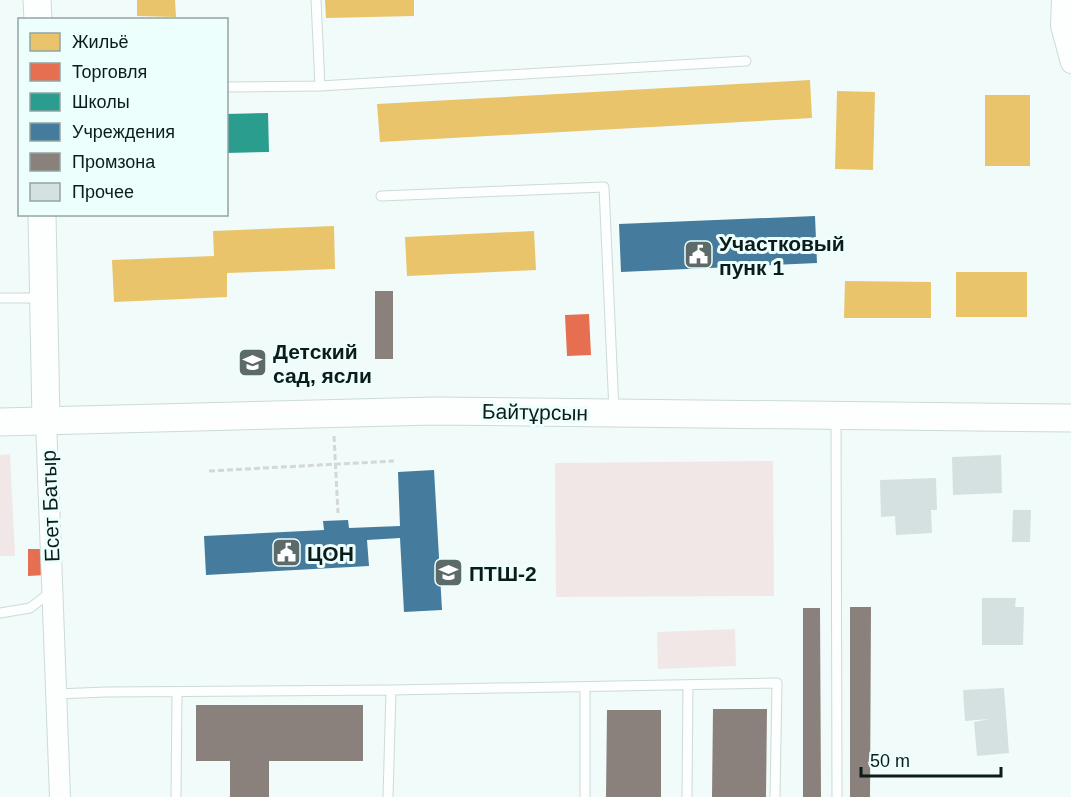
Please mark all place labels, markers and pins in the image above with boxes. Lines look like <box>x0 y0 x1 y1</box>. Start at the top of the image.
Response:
place label: Участковый пунк 1 <box>719 232 845 279</box>
public building icon: Участковый пунк 1 <box>682 239 714 271</box>
place label: Детский сад, ясли <box>273 340 372 387</box>
school or university icon: Детский сад, ясли <box>236 347 268 379</box>
public building icon: ЦОН <box>270 537 302 569</box>
place label: ЦОН <box>307 542 354 565</box>
school or university icon: ПТШ-2 <box>432 557 464 589</box>
place label: ПТШ-2 <box>469 562 537 585</box>

